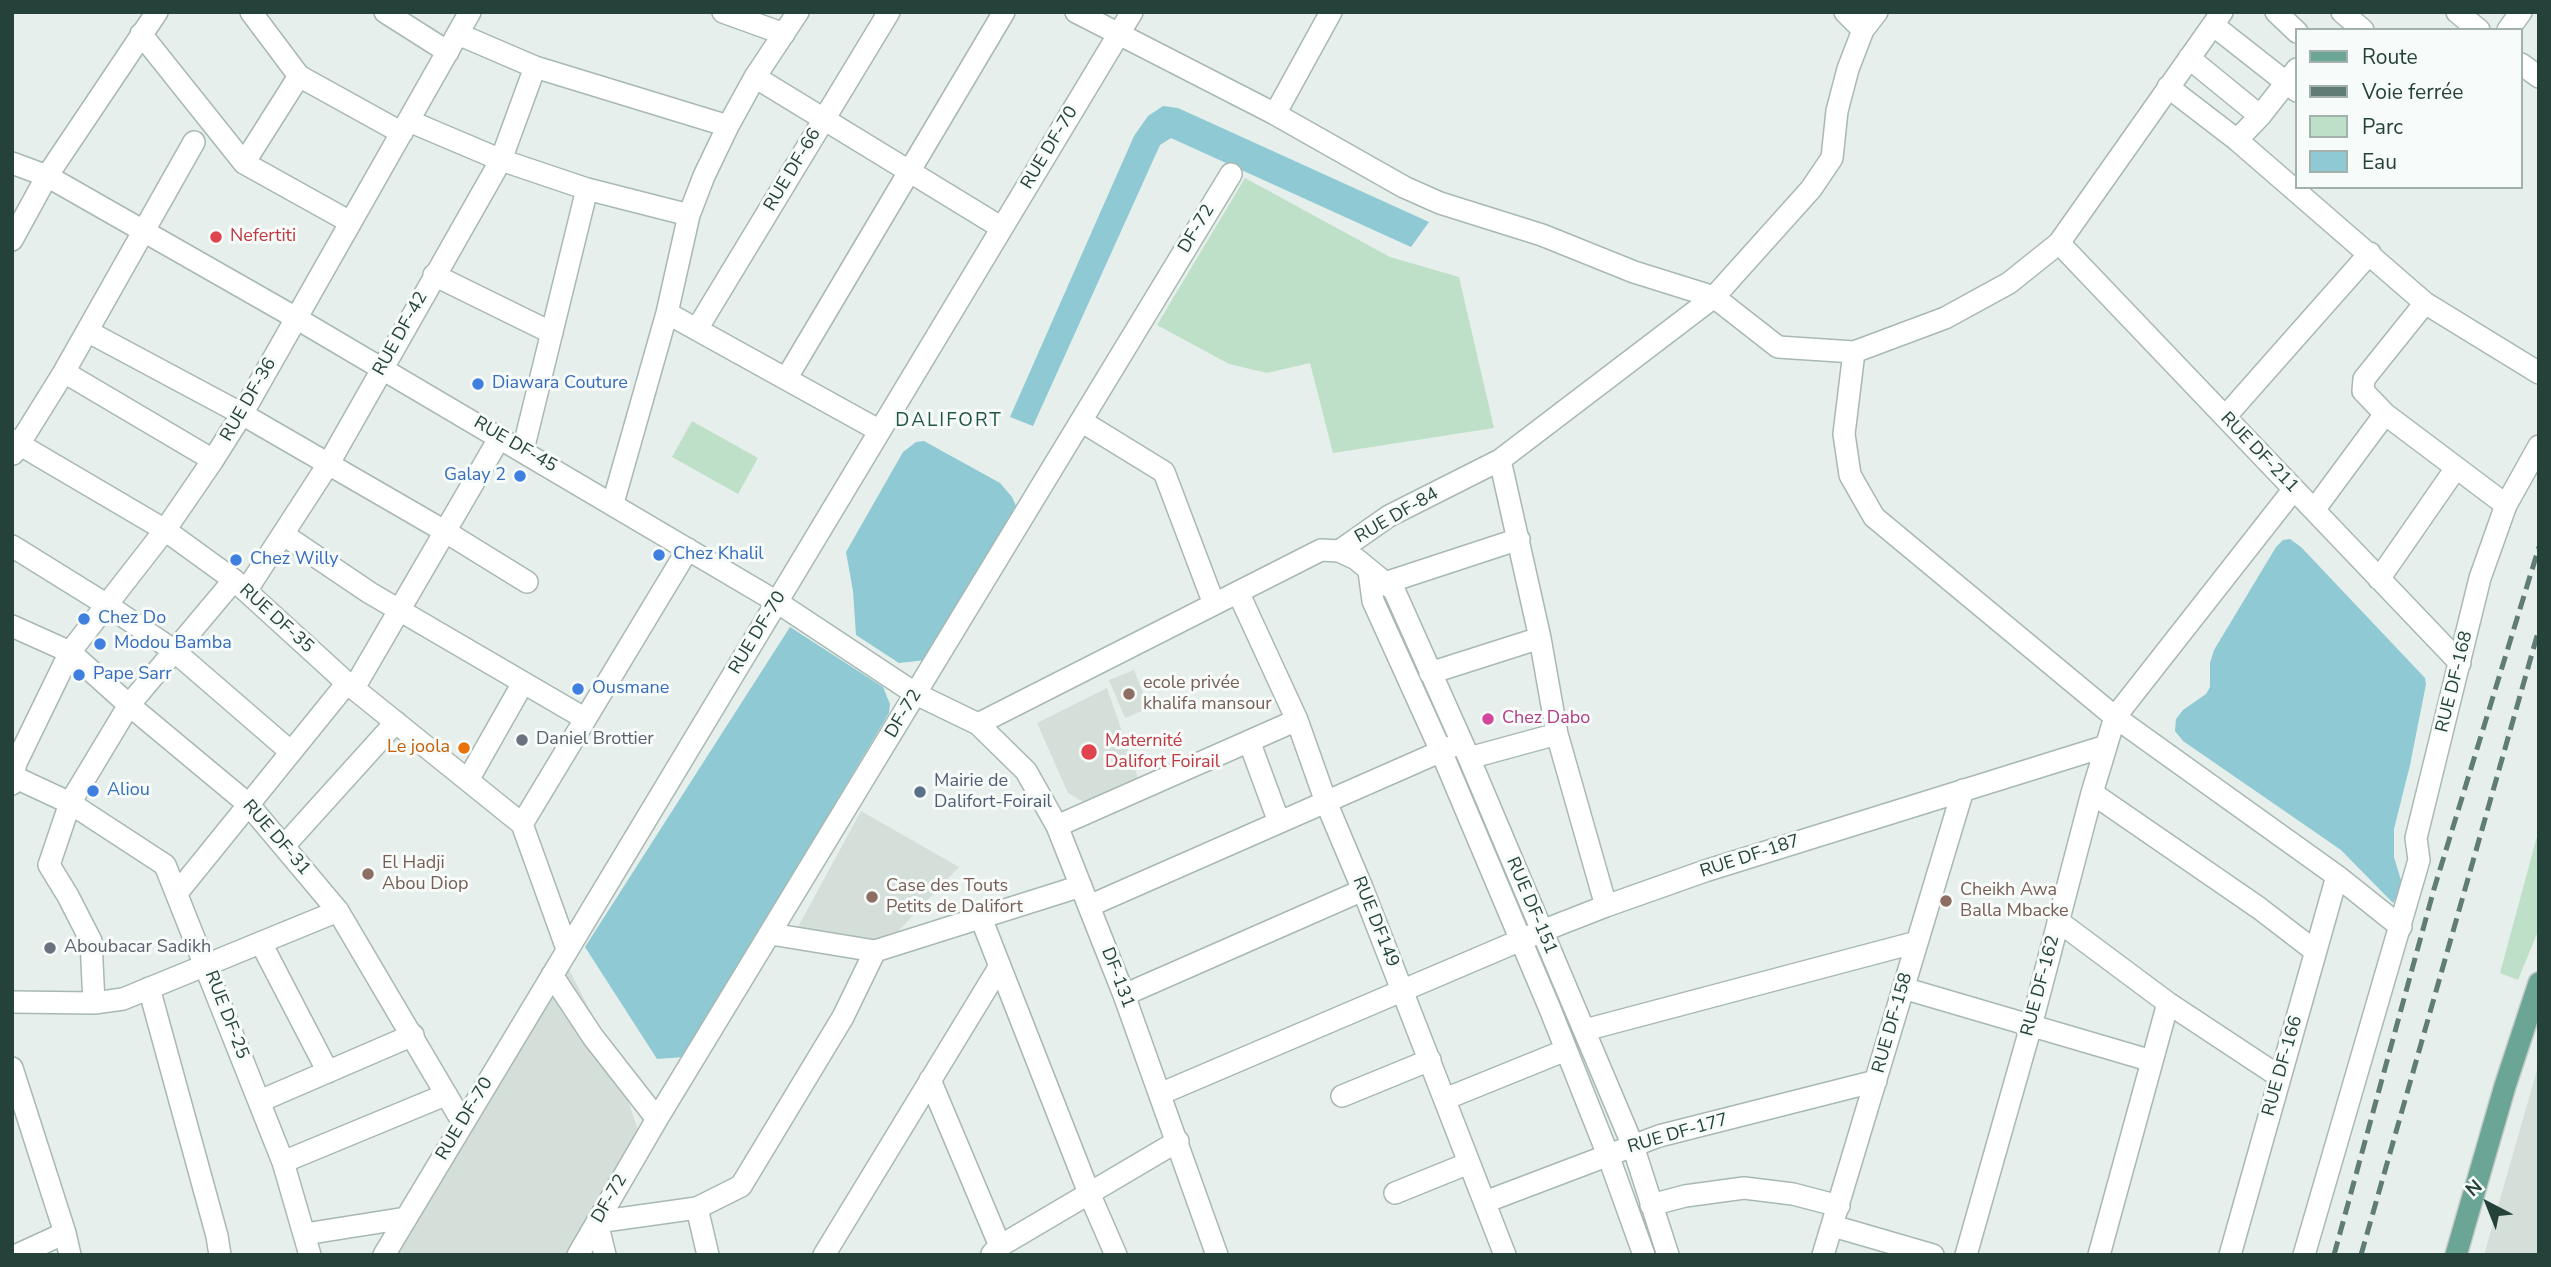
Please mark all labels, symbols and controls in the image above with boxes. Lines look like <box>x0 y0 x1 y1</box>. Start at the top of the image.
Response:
legend <box>2296 28 2523 189</box>
text: Route <box>2362 43 2418 71</box>
text: Voie ferrée <box>2362 78 2463 106</box>
street label: RUE DF-70 <box>1017 103 1083 193</box>
text: Parc <box>2362 113 2403 141</box>
street label: RUE DF-66 <box>760 125 826 215</box>
text: Eau <box>2362 148 2397 176</box>
street label: DF-72 <box>1174 201 1220 257</box>
place label: Nefertiti <box>230 226 296 248</box>
marker: Nefertiti <box>208 229 224 245</box>
street label: RUE DF-42 <box>369 288 433 380</box>
street label: RUE DF-36 <box>216 355 282 445</box>
place label: Diawara Couture <box>492 373 628 395</box>
marker: Diawara Couture <box>470 376 486 392</box>
street label: RUE DF-211 <box>2215 408 2303 498</box>
district label: DALIFORT <box>896 410 1002 432</box>
street label: RUE DF-45 <box>470 412 560 478</box>
place label: Galay 2 <box>444 465 506 487</box>
marker: Galay 2 <box>512 468 528 484</box>
street label: RUE DF-84 <box>1352 483 1442 549</box>
place label: Chez Khalil <box>673 544 764 566</box>
marker: Chez Khalil <box>651 547 667 563</box>
place label: Chez Willy <box>250 549 339 571</box>
marker: Chez Willy <box>228 552 244 568</box>
street label: RUE DF-35 <box>234 580 318 658</box>
street label: RUE DF-70 <box>725 588 791 678</box>
place label: Chez Do <box>98 608 166 630</box>
marker: Chez Do <box>76 611 92 627</box>
street label: RUE DF-168 <box>2432 629 2478 735</box>
place label: Modou Bamba <box>114 633 232 655</box>
marker: Modou Bamba <box>92 636 108 652</box>
place label: Pape Sarr <box>93 664 172 686</box>
marker: Pape Sarr <box>71 667 87 683</box>
place label: ecole privée khalifa mansour <box>1143 673 1272 716</box>
place label: Ousmane <box>592 678 669 700</box>
marker: Ousmane <box>570 681 586 697</box>
street label: DF-72 <box>881 686 927 742</box>
marker: ecole privée khalifa mansour <box>1121 686 1137 702</box>
place label: Chez Dabo <box>1502 708 1590 730</box>
marker: Chez Dabo <box>1480 711 1496 727</box>
place label: Daniel Brottier <box>536 729 654 751</box>
place label: Maternité Dalifort Foirail <box>1105 731 1220 774</box>
marker: Daniel Brottier <box>514 732 530 748</box>
place label: Le joola <box>387 737 450 759</box>
marker: Le joola <box>456 740 472 756</box>
marker: Maternité Dalifort Foirail <box>1079 742 1099 762</box>
place label: Mairie de Dalifort-Foirail <box>934 771 1052 814</box>
place label: Aliou <box>107 780 150 802</box>
marker: Aliou <box>85 783 101 799</box>
marker: Mairie de Dalifort-Foirail <box>912 784 928 800</box>
street label: RUE DF-31 <box>237 796 315 880</box>
street label: RUE DF-187 <box>1697 831 1803 883</box>
place label: El Hadji Abou Diop <box>382 853 468 896</box>
street label: RUE DF-151 <box>1501 854 1561 958</box>
marker: El Hadji Abou Diop <box>360 866 376 882</box>
street label: RUE DF149 <box>1347 874 1403 970</box>
place label: Case des Touts Petits de Dalifort <box>886 876 1023 918</box>
place label: Cheikh Awa Balla Mbacke <box>1960 880 2069 922</box>
marker: Case des Touts Petits de Dalifort <box>864 889 880 905</box>
marker: Cheikh Awa Balla Mbacke <box>1938 893 1954 909</box>
street label: RUE DF-162 <box>2017 933 2065 1039</box>
place label: Aboubacar Sadikh <box>64 937 211 959</box>
marker: Aboubacar Sadikh <box>42 940 58 956</box>
street label: DF-131 <box>1096 945 1138 1011</box>
street label: RUE DF-25 <box>199 968 253 1062</box>
street label: RUE DF-158 <box>1868 970 1918 1076</box>
street label: RUE DF-166 <box>2258 1013 2308 1119</box>
street label: RUE DF-70 <box>432 1074 498 1164</box>
street label: RUE DF-177 <box>1625 1109 1731 1159</box>
north arrow <box>2453 1169 2523 1239</box>
street label: DF-72 <box>588 1171 632 1227</box>
text: N <box>2460 1174 2488 1203</box>

